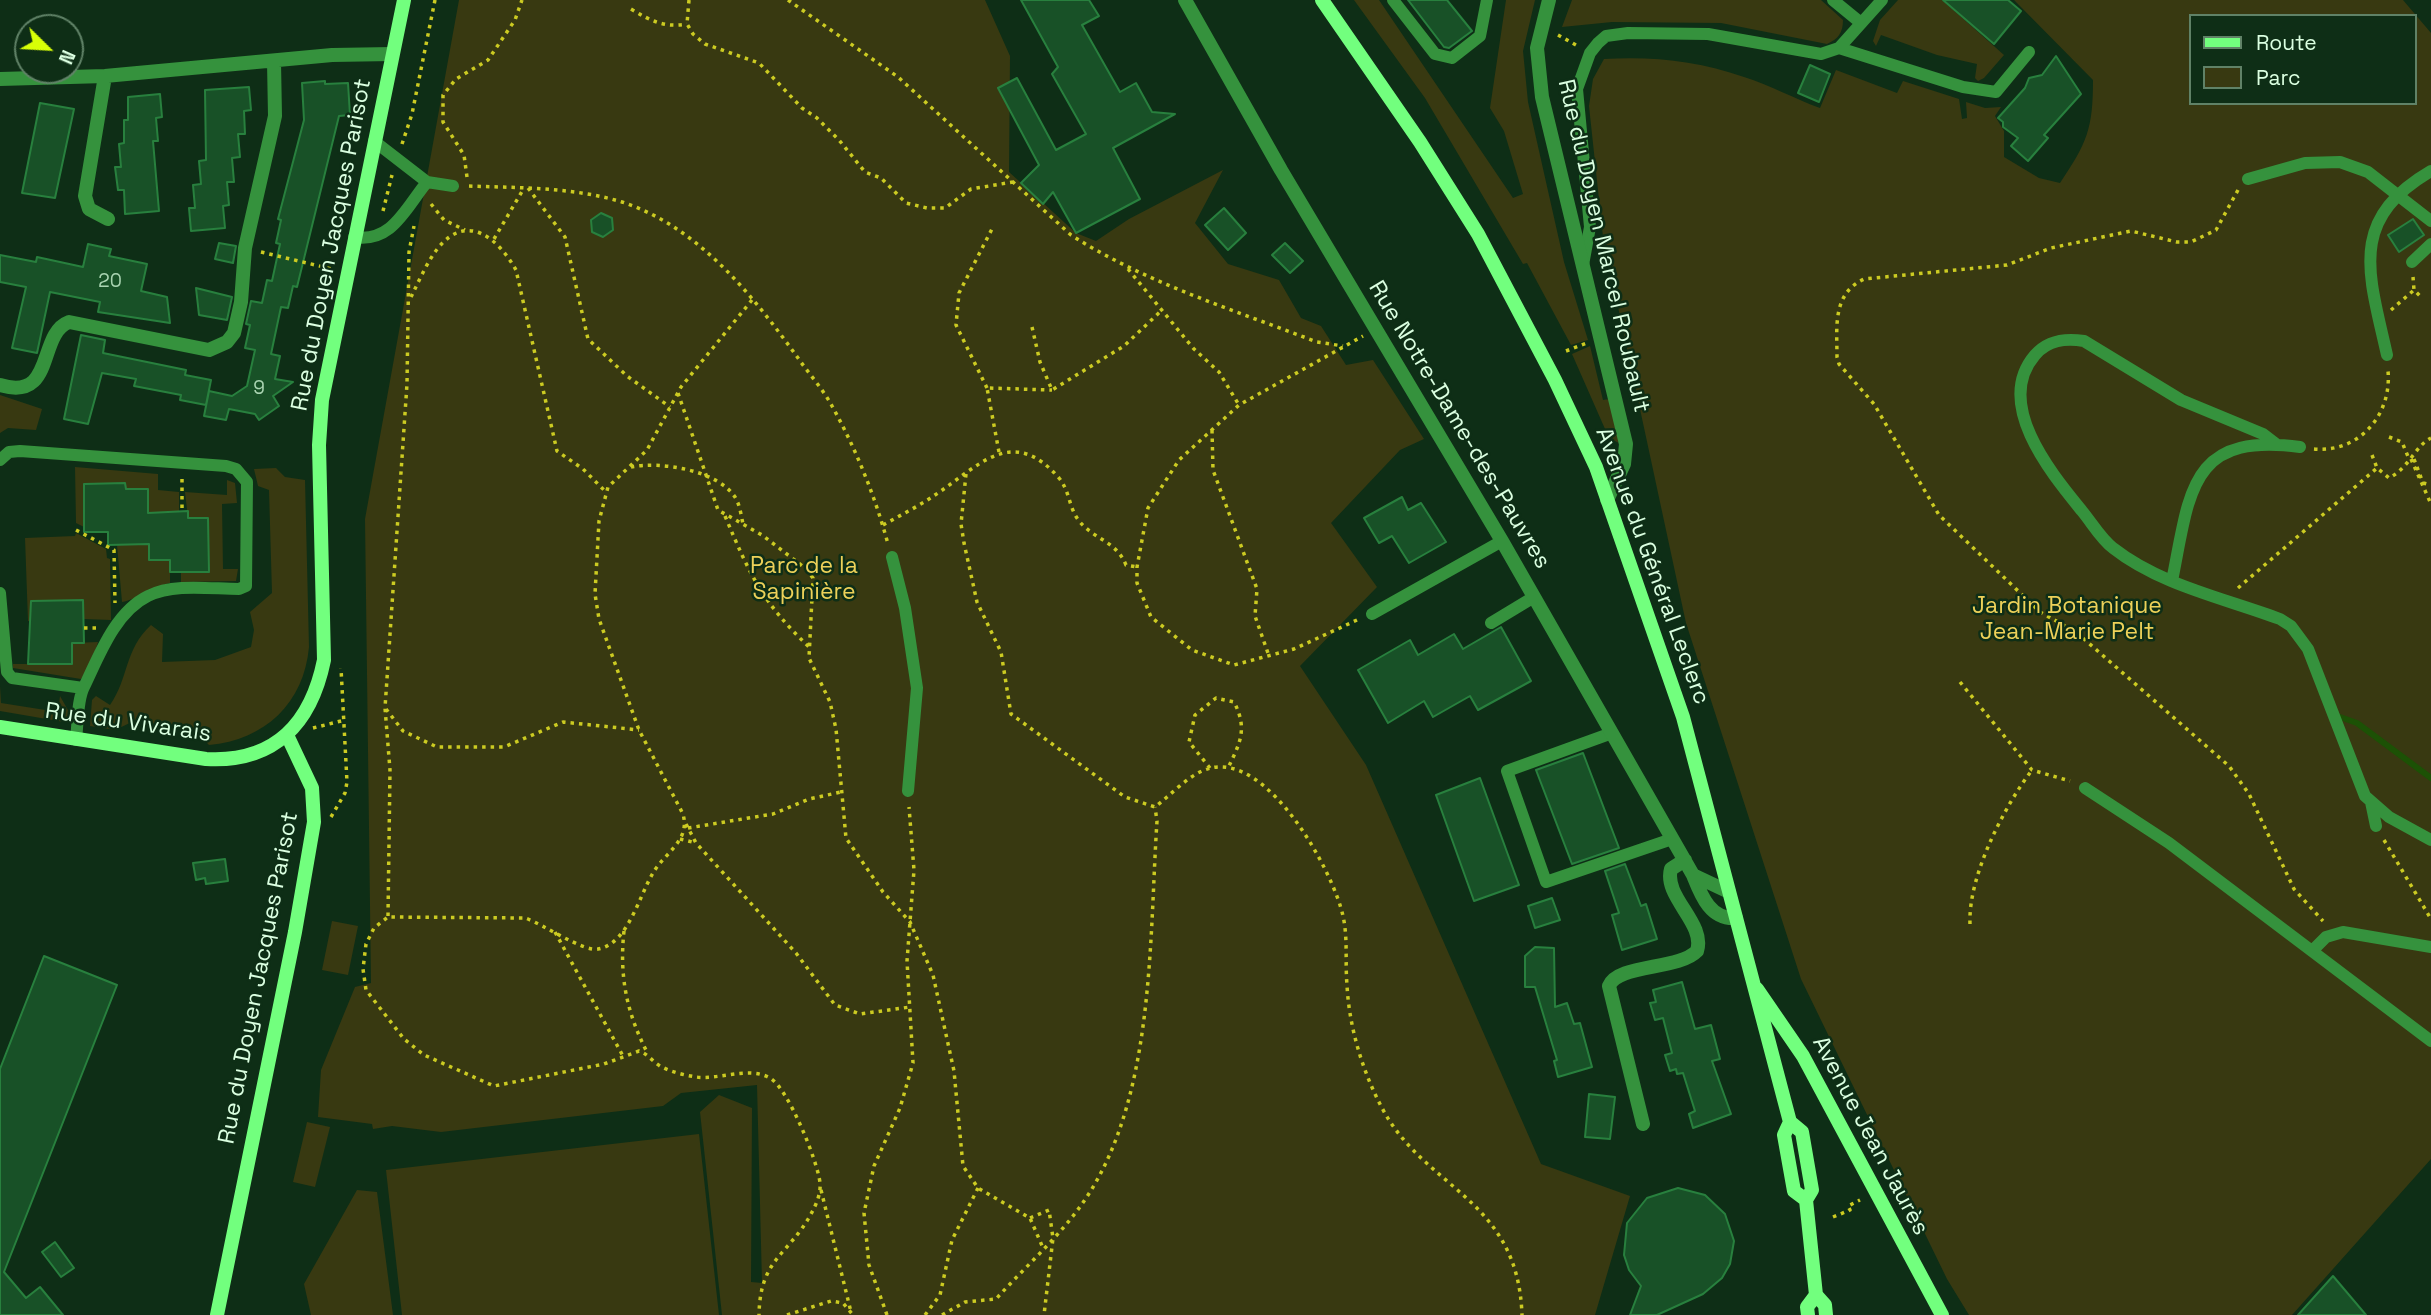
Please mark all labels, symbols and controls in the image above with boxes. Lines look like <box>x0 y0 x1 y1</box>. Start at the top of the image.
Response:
north arrow <box>14 14 84 84</box>
legend <box>2190 14 2417 105</box>
text: Route <box>2256 29 2317 56</box>
text: N <box>53 46 81 68</box>
text: Parc <box>2256 64 2301 91</box>
street label: Rue du Doyen Jacques Parisot <box>286 77 378 413</box>
street label: Rue du Doyen Marcel Roubault <box>1551 77 1655 415</box>
house number: 20 <box>98 271 122 293</box>
street label: Rue Notre-Dame-des-Pauvres <box>1362 276 1556 574</box>
house number: 9 <box>253 378 265 400</box>
street label: Avenue du Général Leclerc <box>1589 424 1715 708</box>
park label: Parc de la Sapinière <box>750 553 858 607</box>
park label: Jardin Botanique Jean-Marie Pelt <box>1972 593 2162 647</box>
street label: Rue du Vivarais <box>43 698 213 748</box>
street label: Rue du Doyen Jacques Parisot <box>213 810 305 1146</box>
street label: Avenue Jean Jaurès <box>1806 1032 1934 1240</box>

